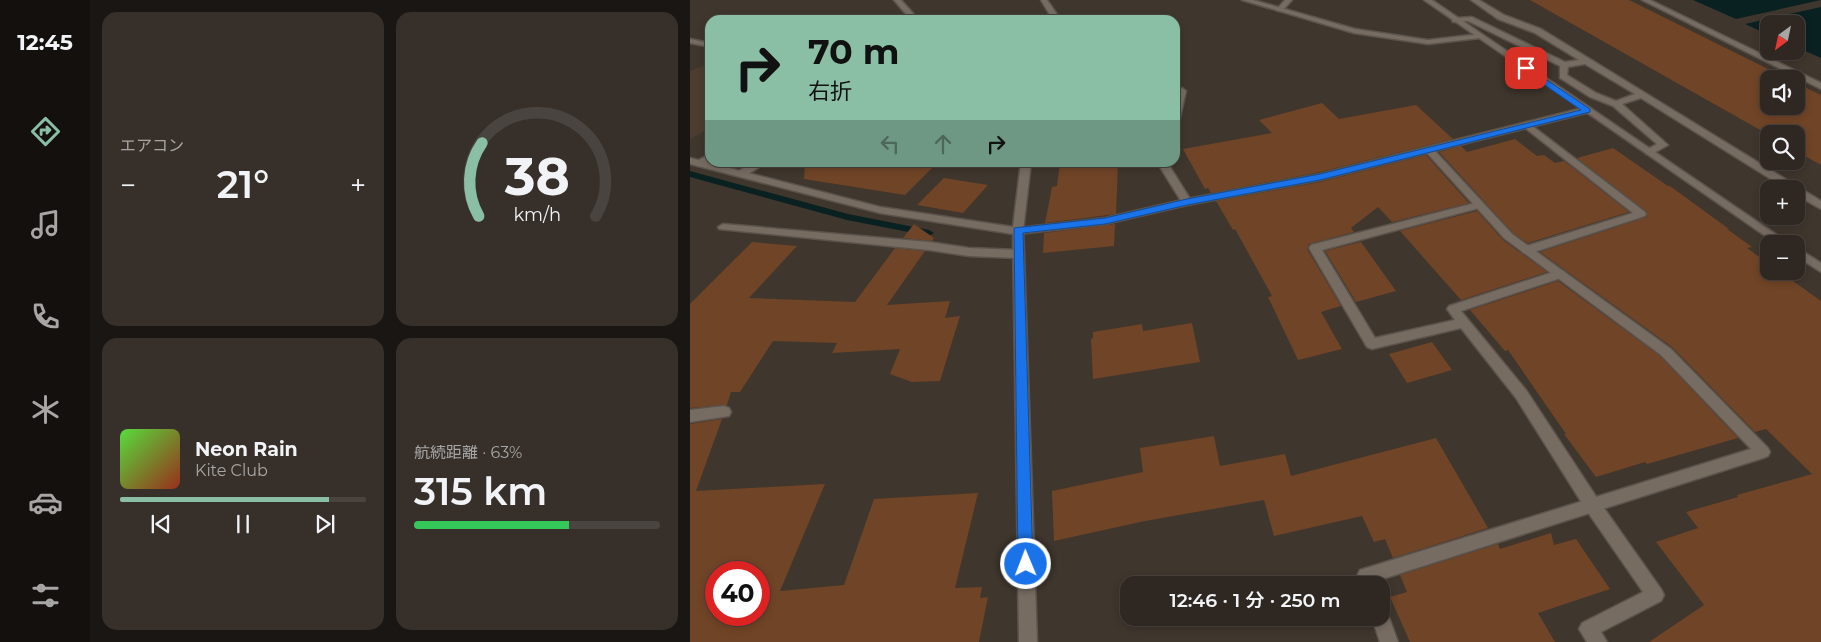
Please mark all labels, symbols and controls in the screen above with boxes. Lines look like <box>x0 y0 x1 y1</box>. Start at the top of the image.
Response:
north arrow <box>1760 15 1805 60</box>
map controls <box>1760 15 1805 280</box>
text: 12:45 <box>17 29 73 56</box>
text: 70 m <box>808 30 899 73</box>
icon: right <box>725 35 790 100</box>
pin <box>1505 47 1547 89</box>
icon: arrive <box>1512 54 1540 82</box>
button: sound <box>1760 70 1805 115</box>
text: 右折 <box>808 78 852 105</box>
icon: directions <box>28 114 63 149</box>
button: search <box>1760 125 1805 170</box>
icon: left <box>876 130 904 158</box>
icon: ahead <box>929 130 957 158</box>
icon: right <box>982 130 1010 158</box>
text: エアコン <box>120 136 184 155</box>
text: 38 <box>503 145 570 208</box>
text: 21° <box>217 161 269 208</box>
text: − <box>120 168 136 202</box>
text: + <box>350 168 366 202</box>
button: + <box>1760 180 1805 225</box>
text: km/h <box>513 204 561 225</box>
icon: music <box>28 207 63 242</box>
button: − <box>1760 235 1805 280</box>
icon: phone <box>28 299 63 334</box>
icon: climate <box>28 392 63 427</box>
text: Neon Rain <box>195 438 298 461</box>
text: 航続距離 · 63% <box>414 443 522 462</box>
text: Kite Club <box>195 461 268 480</box>
text: 315 km <box>414 468 547 515</box>
icon: car <box>28 485 63 520</box>
icon: previous <box>147 510 175 538</box>
icon: pause <box>229 510 257 538</box>
icon: next <box>311 510 339 538</box>
position arrow <box>999 537 1051 589</box>
speed limit sign: 40 <box>705 561 770 626</box>
icon: filters <box>28 578 63 613</box>
text: 12:46 · 1 分 · 250 m <box>1169 589 1341 612</box>

